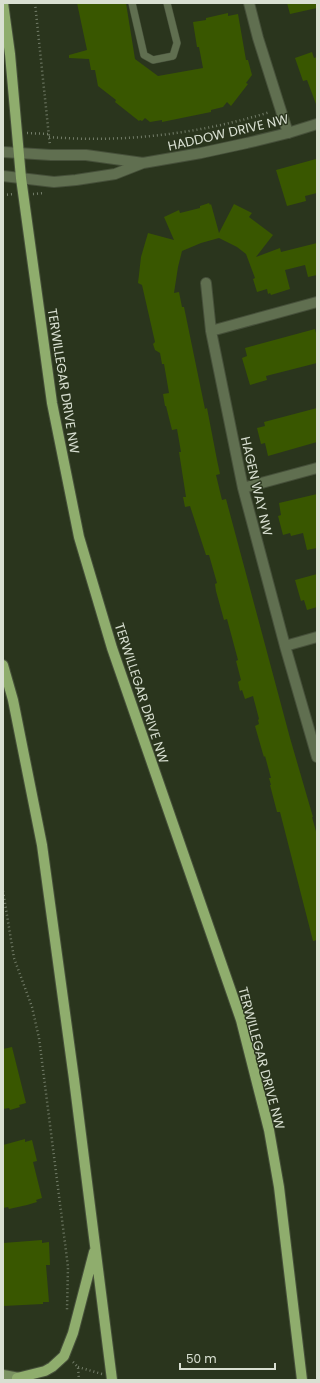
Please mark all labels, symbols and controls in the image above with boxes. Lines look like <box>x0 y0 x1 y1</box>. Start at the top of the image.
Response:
street label: HADDOW DRIVE NW <box>166 109 291 156</box>
street label: TERWILLEGAR DRIVE NW <box>43 307 84 455</box>
street label: HAGEN WAY NW <box>236 435 277 538</box>
street label: TERWILLEGAR DRIVE NW <box>110 620 173 766</box>
street label: TERWILLEGAR DRIVE NW <box>233 985 290 1132</box>
scale bar <box>180 1345 275 1371</box>
text: 50 m <box>186 1350 217 1367</box>

